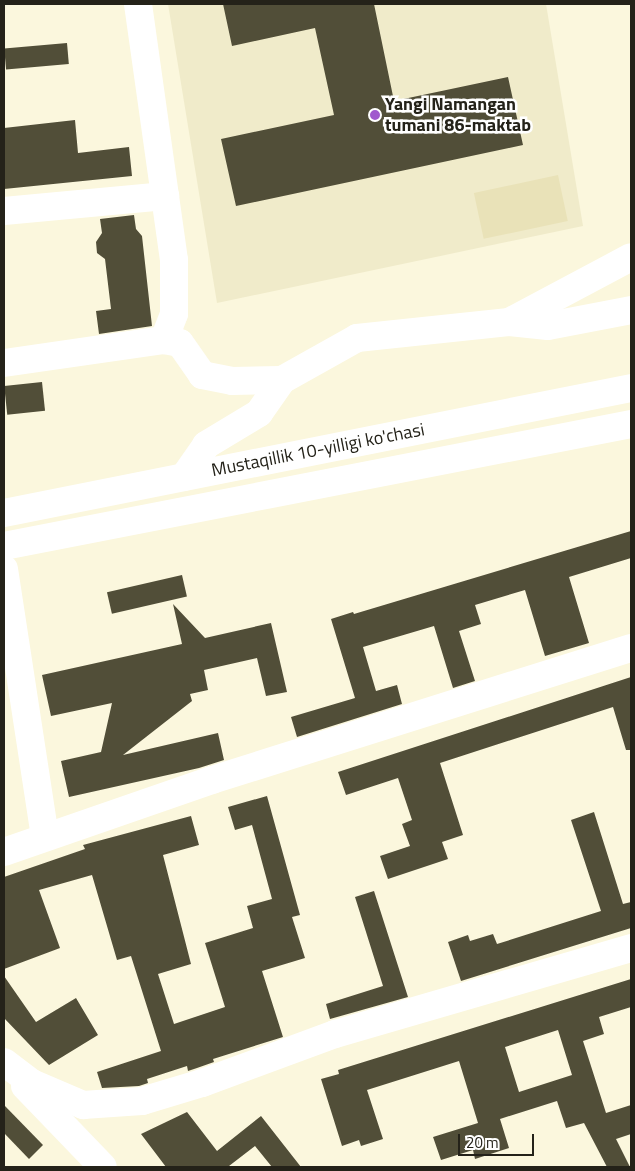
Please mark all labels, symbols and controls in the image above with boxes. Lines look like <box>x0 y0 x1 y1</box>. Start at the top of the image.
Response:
place label: Yangi Namangan tumani 86-maktab <box>385 94 531 136</box>
marker: Yangi Namangan tumani 86-maktab <box>369 109 381 121</box>
street label: Mustaqillik 10-yilligi ko'chasi <box>210 419 426 481</box>
scale bar <box>460 1124 536 1156</box>
text: 20 m <box>466 1131 499 1154</box>

